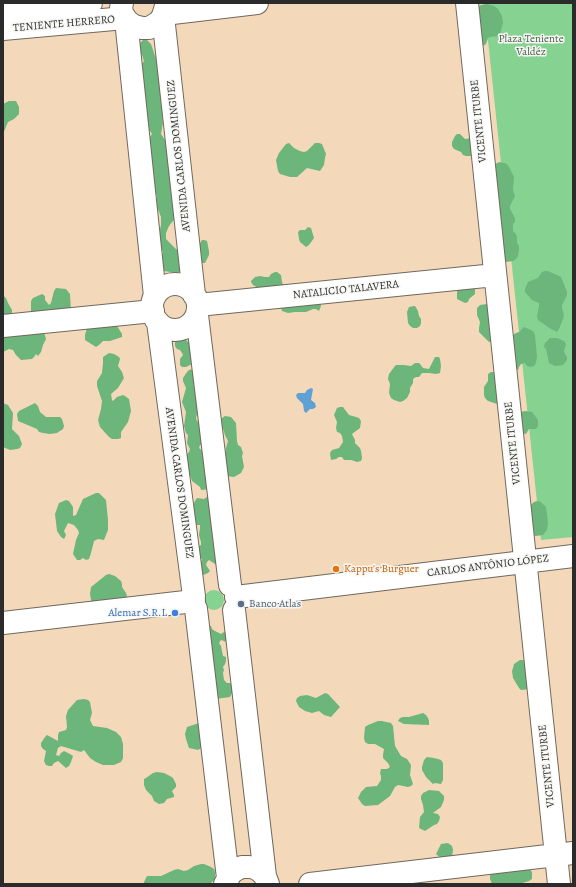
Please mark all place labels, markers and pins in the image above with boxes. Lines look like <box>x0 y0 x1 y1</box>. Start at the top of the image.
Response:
place label: Kappu's Burguer <box>344 562 419 576</box>
marker: Kappu's Burguer <box>331 564 341 574</box>
place label: Banco Atlas <box>249 597 301 611</box>
marker: Banco Atlas <box>236 599 246 609</box>
place label: Alemar S.R.L <box>108 606 167 620</box>
marker: Alemar S.R.L <box>170 608 180 618</box>

